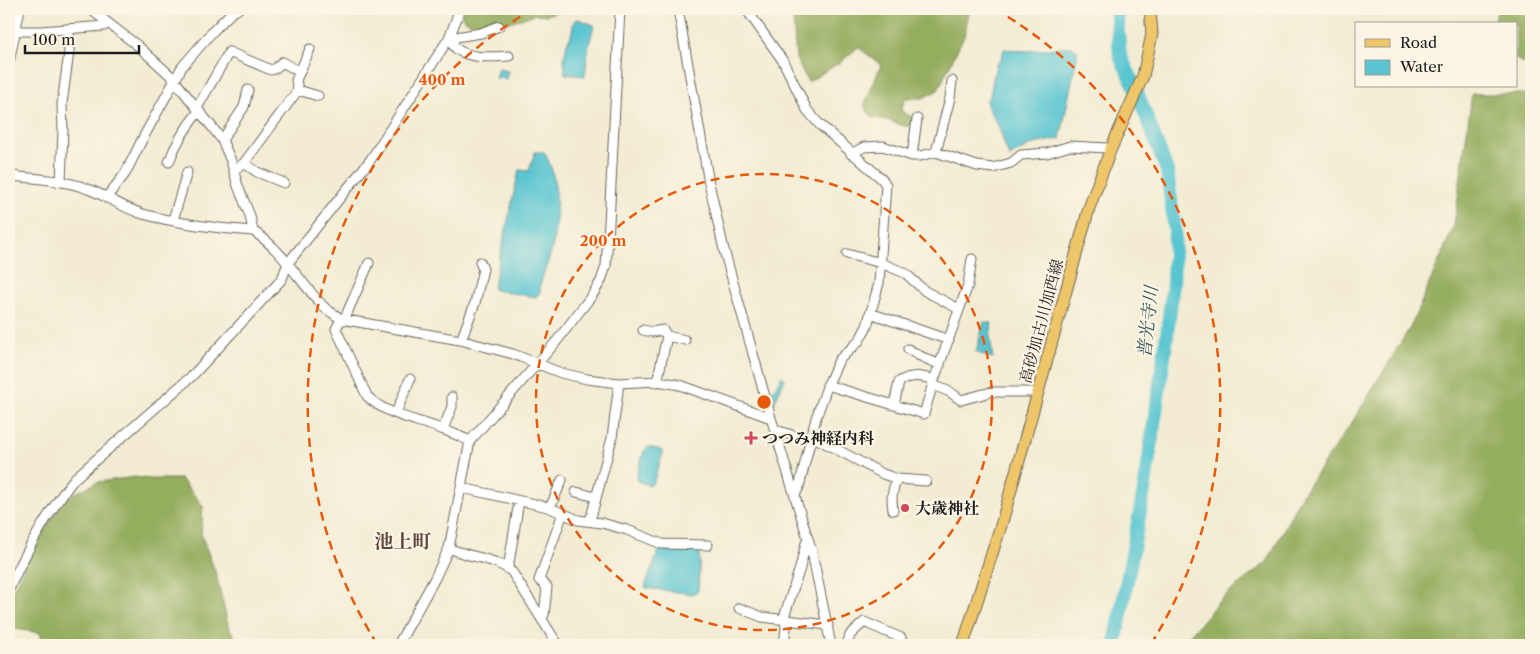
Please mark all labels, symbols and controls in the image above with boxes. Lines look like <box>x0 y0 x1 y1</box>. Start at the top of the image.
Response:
scale bar <box>25 22 139 54</box>
legend <box>1355 22 1518 88</box>
text: 100 m <box>32 30 75 49</box>
text: Road <box>1400 33 1437 52</box>
text: Water <box>1399 57 1444 76</box>
text: 400 m <box>419 70 465 89</box>
text: 200 m <box>580 231 626 250</box>
street label: 高砂加古川加西線 <box>1015 257 1067 385</box>
water label: 普光寺川 <box>1133 283 1163 359</box>
centre of rings <box>755 393 773 411</box>
place label: つつみ神経内科 <box>762 428 875 448</box>
marker: つつみ神経内科 <box>744 431 758 445</box>
place label: 大歳神社 <box>915 498 979 518</box>
marker: 大歳神社 <box>899 502 911 514</box>
district label: 池上町 <box>374 530 432 553</box>

